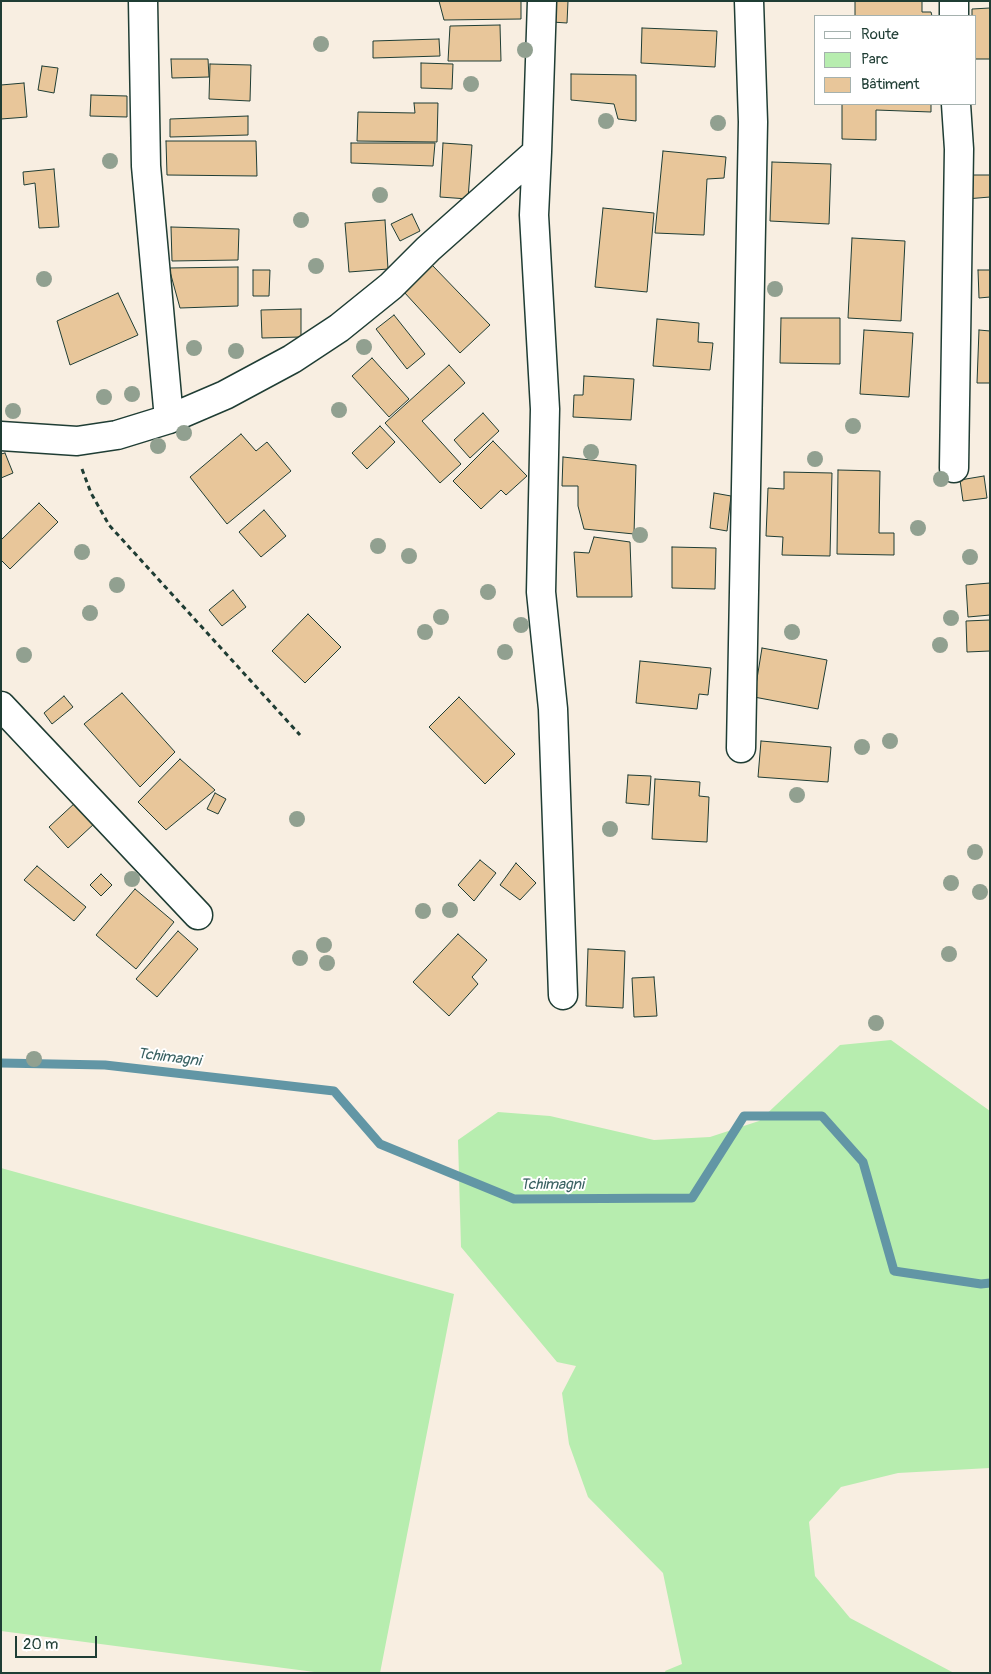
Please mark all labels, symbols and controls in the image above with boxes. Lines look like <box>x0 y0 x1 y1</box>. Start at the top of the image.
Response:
legend <box>814 15 976 105</box>
text: Route <box>861 25 899 44</box>
text: Parc <box>861 50 889 69</box>
text: Bâtiment <box>861 75 920 94</box>
water label: Tchimagni <box>136 1045 202 1071</box>
water label: Tchimagni <box>520 1176 584 1194</box>
scale bar <box>18 1626 100 1658</box>
text: 20 m <box>23 1635 58 1654</box>

